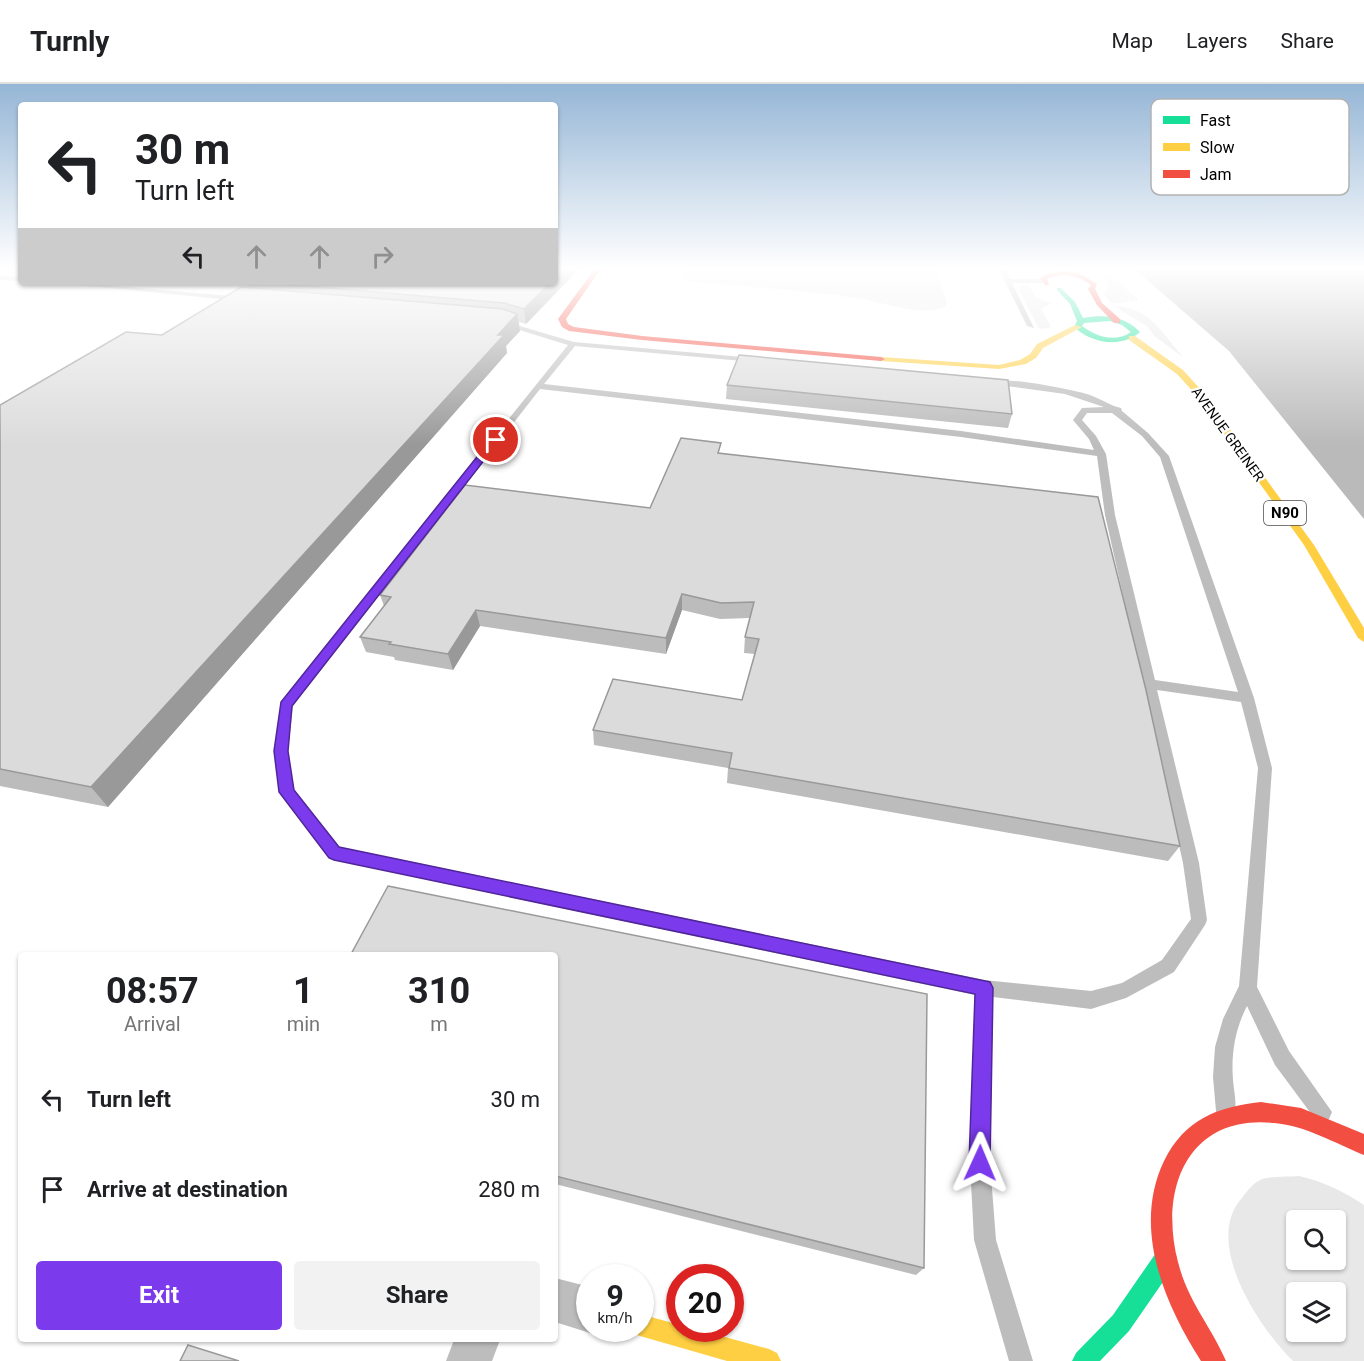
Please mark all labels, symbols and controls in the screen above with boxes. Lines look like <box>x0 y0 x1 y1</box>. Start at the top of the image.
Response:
text: Turnly <box>30 25 109 58</box>
text: Map <box>1111 29 1153 53</box>
text: Layers <box>1186 29 1247 53</box>
text: Share <box>1280 29 1334 53</box>
legend <box>1151 99 1349 195</box>
text: Fast <box>1200 111 1231 130</box>
text: 30 m <box>135 125 230 174</box>
icon: left <box>36 126 114 204</box>
text: Slow <box>1200 138 1235 157</box>
text: Jam <box>1200 165 1232 184</box>
text: Turn left <box>135 175 235 207</box>
icon: left <box>177 240 210 273</box>
icon: ahead <box>240 240 273 273</box>
icon: ahead <box>303 240 336 273</box>
icon: right <box>366 240 399 273</box>
street label: AVENUE GREINER <box>1188 384 1268 484</box>
pin <box>470 414 521 465</box>
icon: arrive <box>479 423 512 456</box>
road number: N90 <box>1264 501 1306 525</box>
text: 08:57 <box>106 970 199 1012</box>
text: 1 <box>293 970 314 1012</box>
text: 310 <box>408 970 470 1012</box>
text: Arrival <box>124 1012 181 1036</box>
text: min <box>287 1012 320 1036</box>
text: m <box>430 1012 448 1036</box>
icon: left <box>36 1083 69 1116</box>
text: Turn left <box>87 1087 171 1112</box>
text: 30 m <box>491 1087 540 1112</box>
position arrow <box>948 1131 1012 1195</box>
icon: arrive <box>36 1173 69 1206</box>
text: Arrive at destination <box>87 1177 288 1202</box>
text: 280 m <box>478 1177 540 1202</box>
map controls <box>1286 1210 1346 1342</box>
button: search <box>1286 1210 1346 1270</box>
button: Exit <box>36 1261 282 1330</box>
button: Share <box>294 1261 540 1330</box>
speed limit sign: 20 <box>666 1264 744 1342</box>
text: 9 <box>606 1278 624 1313</box>
button: layers <box>1286 1282 1346 1342</box>
text: km/h <box>597 1309 633 1327</box>

